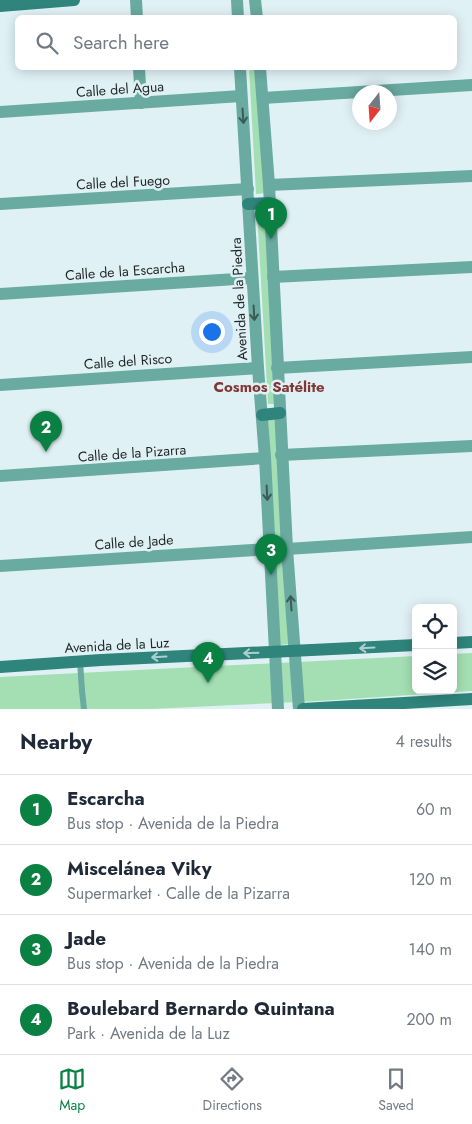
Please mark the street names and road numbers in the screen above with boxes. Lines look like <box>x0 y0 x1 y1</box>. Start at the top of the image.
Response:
street label: Calle del Agua <box>75 76 165 102</box>
street label: Calle del Fuego <box>76 170 171 194</box>
street label: Avenida de la Piedra <box>226 237 252 361</box>
street label: Calle de la Escarcha <box>65 257 185 285</box>
street label: Calle del Risco <box>83 348 173 374</box>
street label: Calle de la Pizarra <box>77 439 187 467</box>
street label: Calle de Jade <box>94 529 174 555</box>
street label: Avenida de la Luz <box>64 632 170 658</box>

